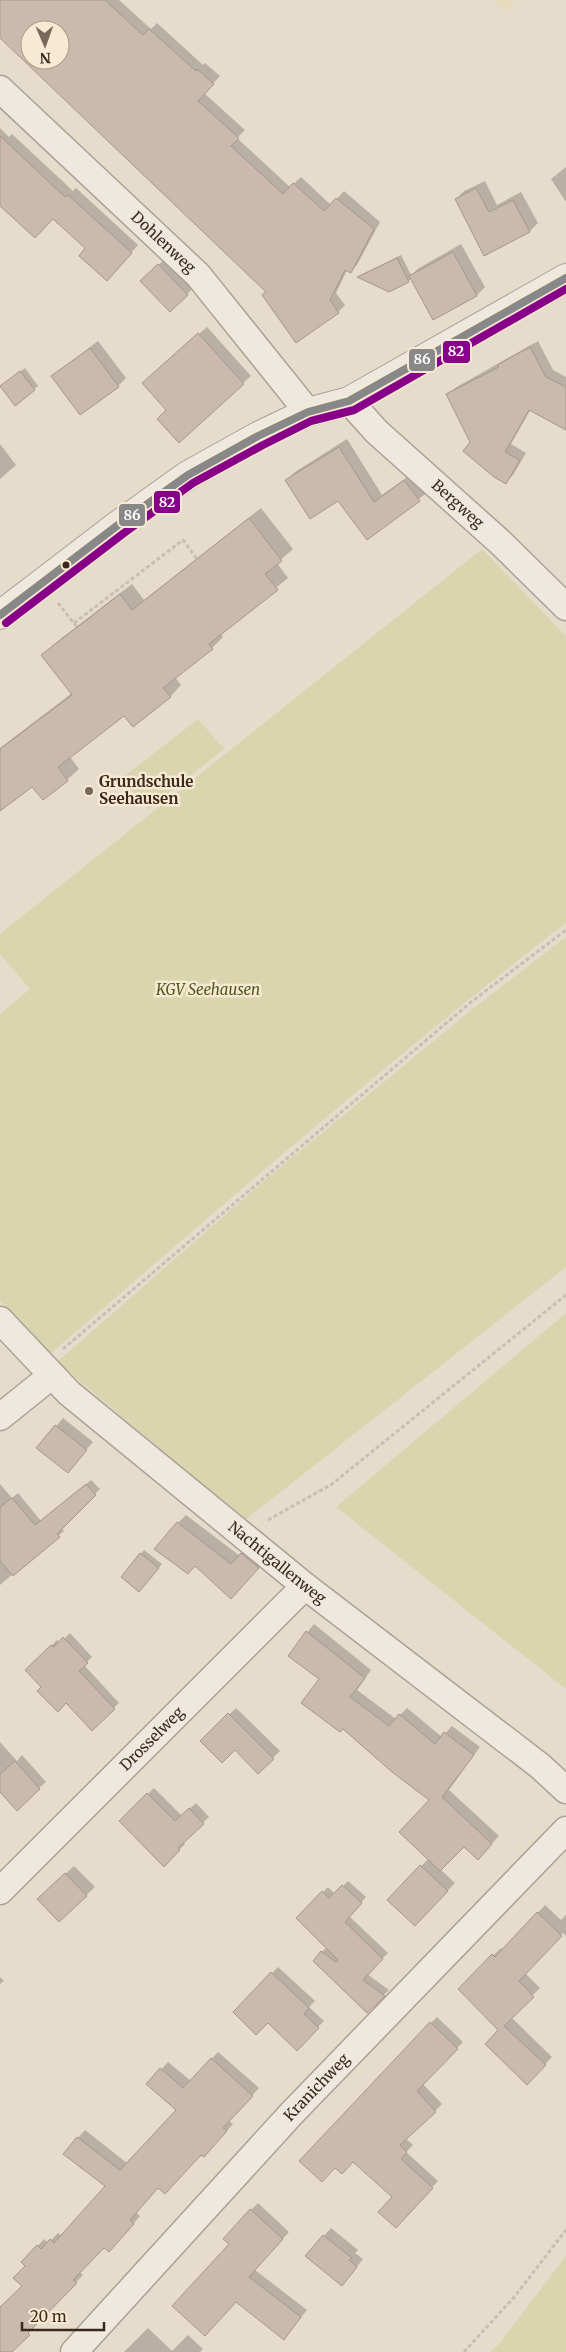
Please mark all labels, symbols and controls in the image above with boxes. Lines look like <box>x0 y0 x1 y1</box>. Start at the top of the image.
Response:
north arrow <box>20 20 70 70</box>
text: N <box>40 49 51 67</box>
street label: Dohlenweg <box>127 207 200 277</box>
line badge: 82 <box>442 340 471 364</box>
text: 82 <box>448 342 464 360</box>
line badge: 86 <box>408 348 436 372</box>
text: 86 <box>413 350 431 368</box>
street label: Bergweg <box>428 475 488 532</box>
line badge: 82 <box>153 490 181 514</box>
text: 82 <box>159 493 175 511</box>
line badge: 86 <box>118 503 146 527</box>
text: 86 <box>123 506 141 524</box>
unlabelled marker <box>61 560 71 570</box>
place label: Grundschule Seehausen <box>99 772 193 808</box>
marker: Grundschule Seehausen <box>83 785 95 797</box>
park label: KGV Seehausen <box>155 980 260 999</box>
street label: Nachtigallenweg <box>224 1517 330 1608</box>
street label: Drosselweg <box>116 1703 188 1775</box>
street label: Kranichweg <box>279 2049 353 2125</box>
scale bar <box>22 2300 105 2332</box>
text: 20 m <box>30 2307 67 2326</box>

